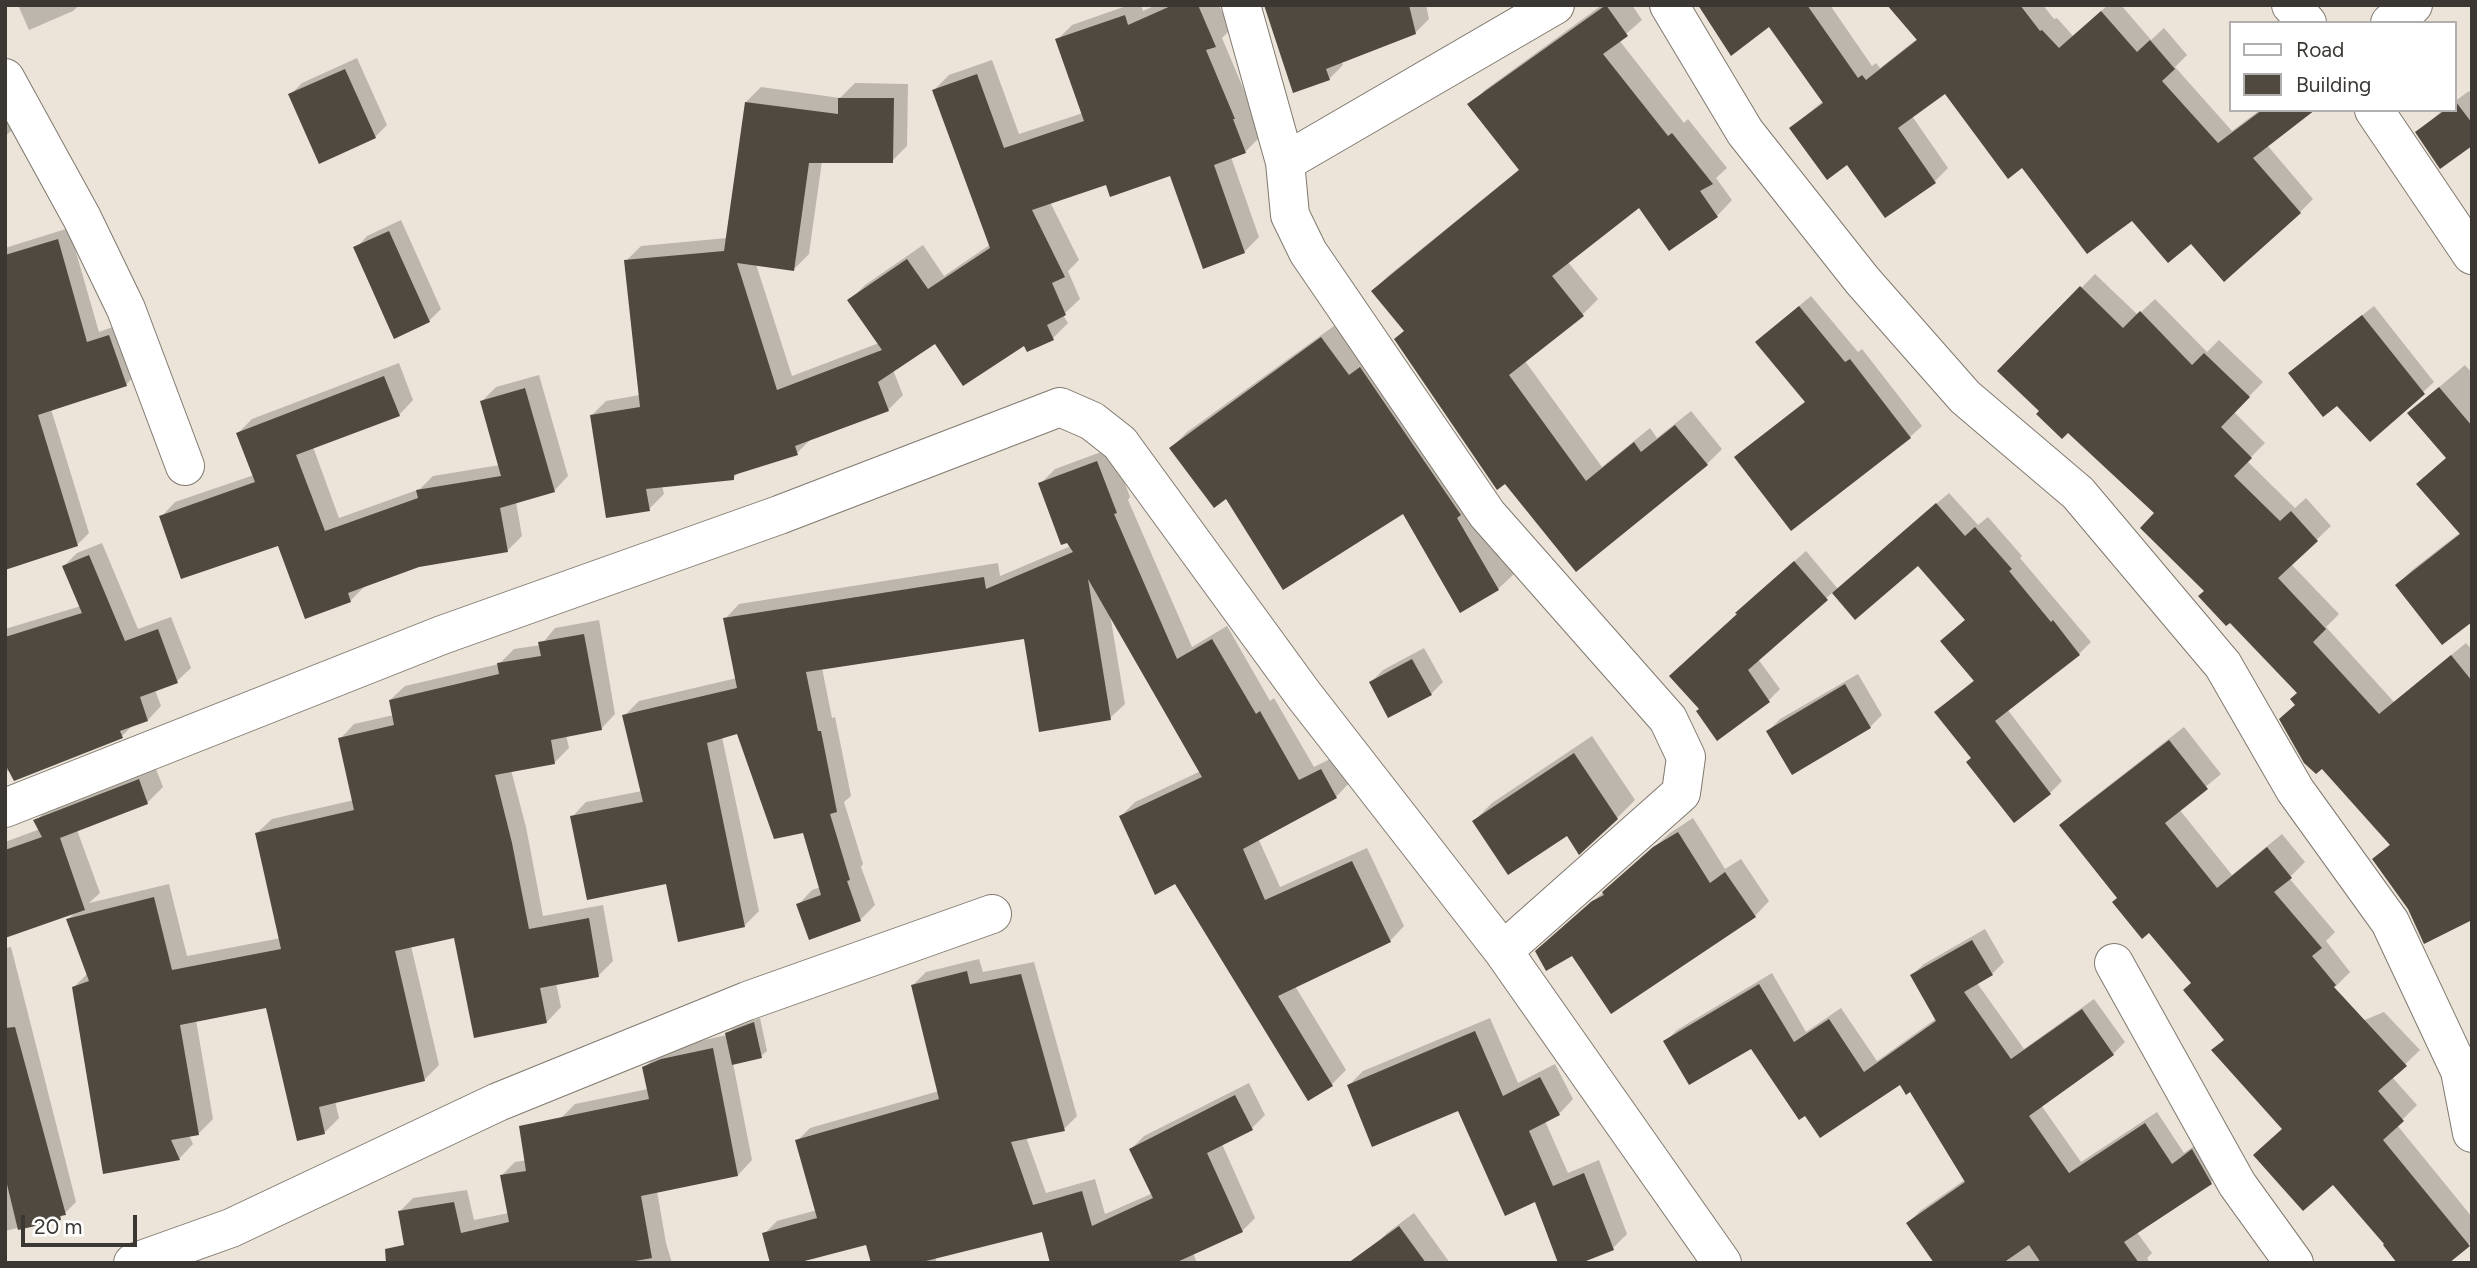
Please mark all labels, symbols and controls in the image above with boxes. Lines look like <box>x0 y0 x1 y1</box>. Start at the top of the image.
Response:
legend <box>2228 21 2456 112</box>
text: Road <box>2296 37 2344 62</box>
text: Building <box>2296 72 2371 97</box>
scale bar <box>24 1202 140 1246</box>
text: 20 m <box>34 1214 82 1239</box>

